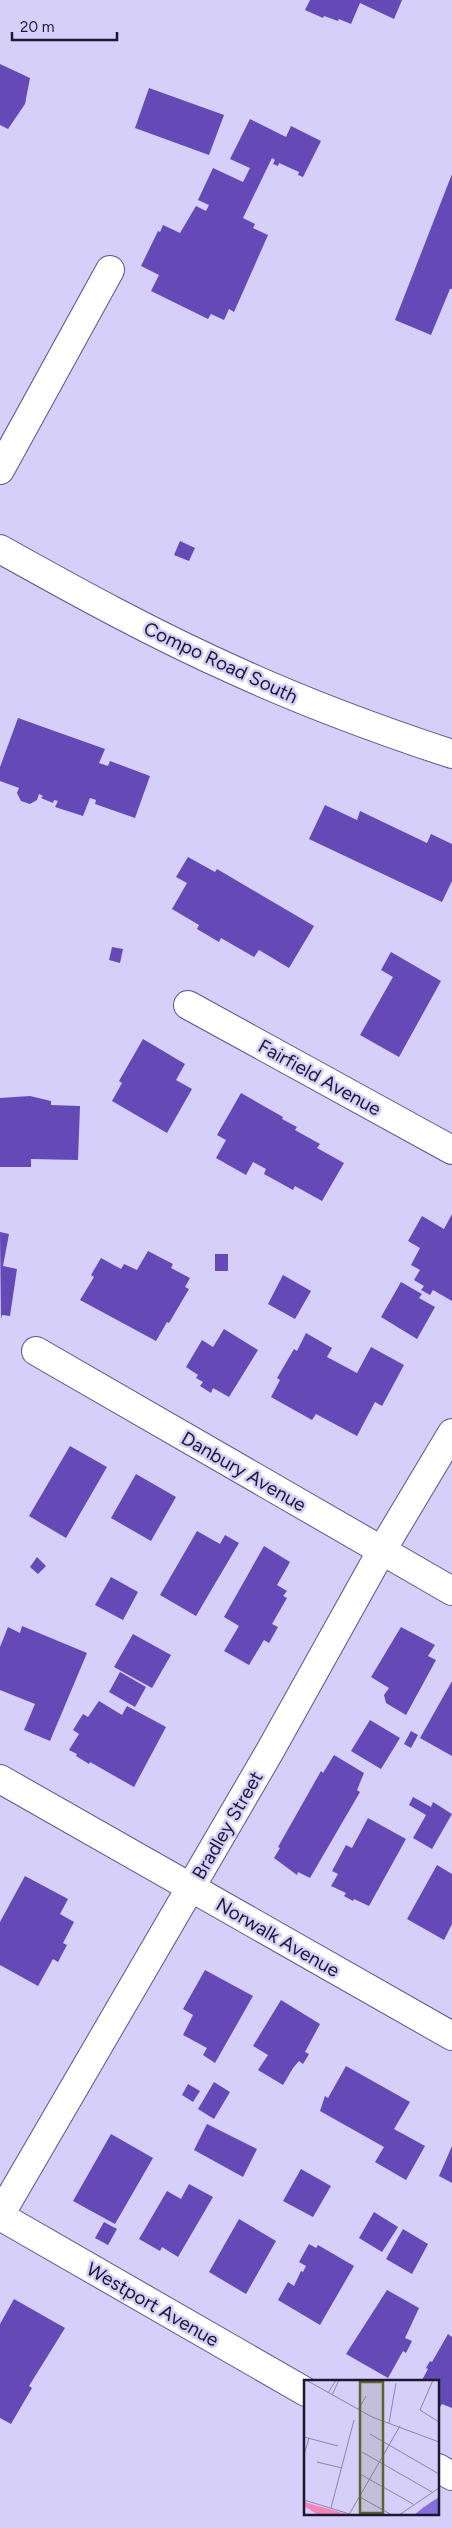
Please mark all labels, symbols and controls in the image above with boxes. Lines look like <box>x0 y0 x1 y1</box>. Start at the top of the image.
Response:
scale bar <box>12 10 118 42</box>
text: 20 m <box>20 18 54 36</box>
street label: Compo Road South <box>140 617 301 708</box>
street label: Fairfield Avenue <box>254 1034 385 1121</box>
street label: Danbury Avenue <box>177 1426 310 1517</box>
street label: Bradley Street <box>187 1767 268 1883</box>
street label: Norwalk Avenue <box>212 1893 344 1982</box>
street label: Westport Avenue <box>83 2257 223 2352</box>
inset map <box>304 2380 440 2516</box>

